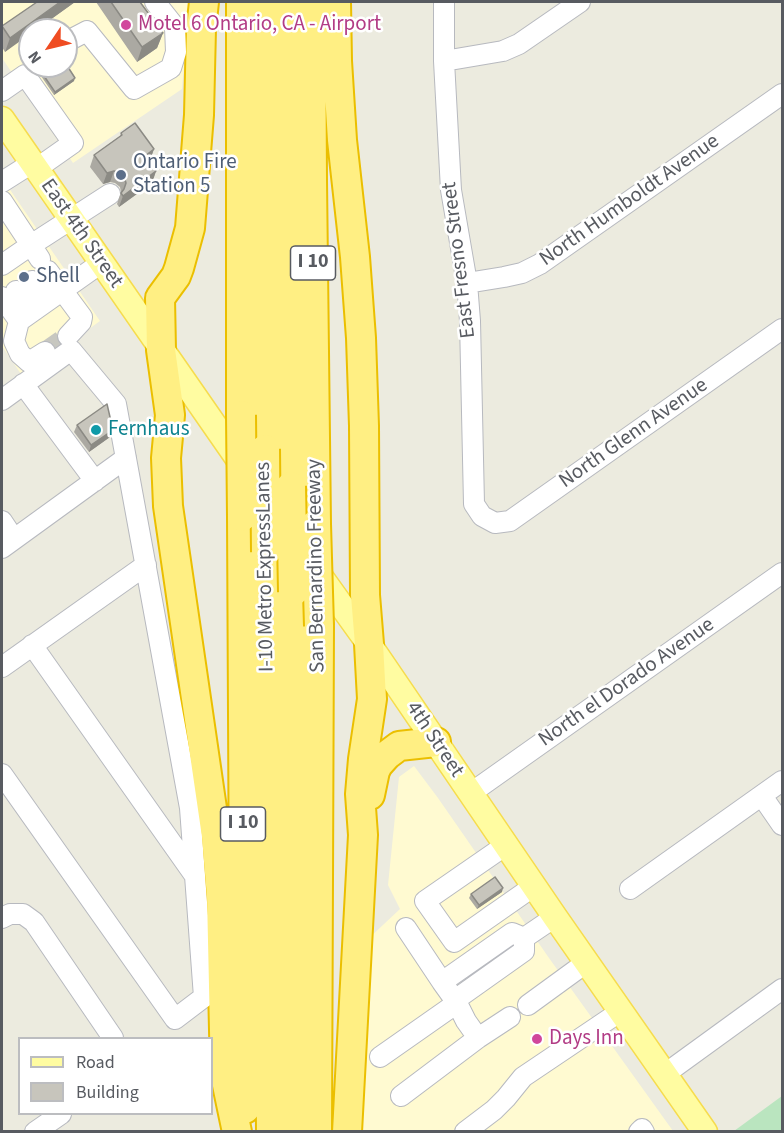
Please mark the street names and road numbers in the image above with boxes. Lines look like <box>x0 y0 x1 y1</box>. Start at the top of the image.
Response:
street label: North Humboldt Avenue <box>535 129 725 273</box>
street label: East 4th Street <box>34 175 128 293</box>
street label: East Fresno Street <box>438 180 482 340</box>
road number: I 10 <box>290 246 336 280</box>
street label: North Glenn Avenue <box>555 373 713 495</box>
street label: San Bernardino Freeway <box>303 459 331 673</box>
street label: I-10 Metro ExpressLanes <box>252 462 280 672</box>
street label: North el Dorado Avenue <box>534 613 720 753</box>
street label: 4th Street <box>400 697 468 783</box>
road number: I 10 <box>220 807 266 841</box>

